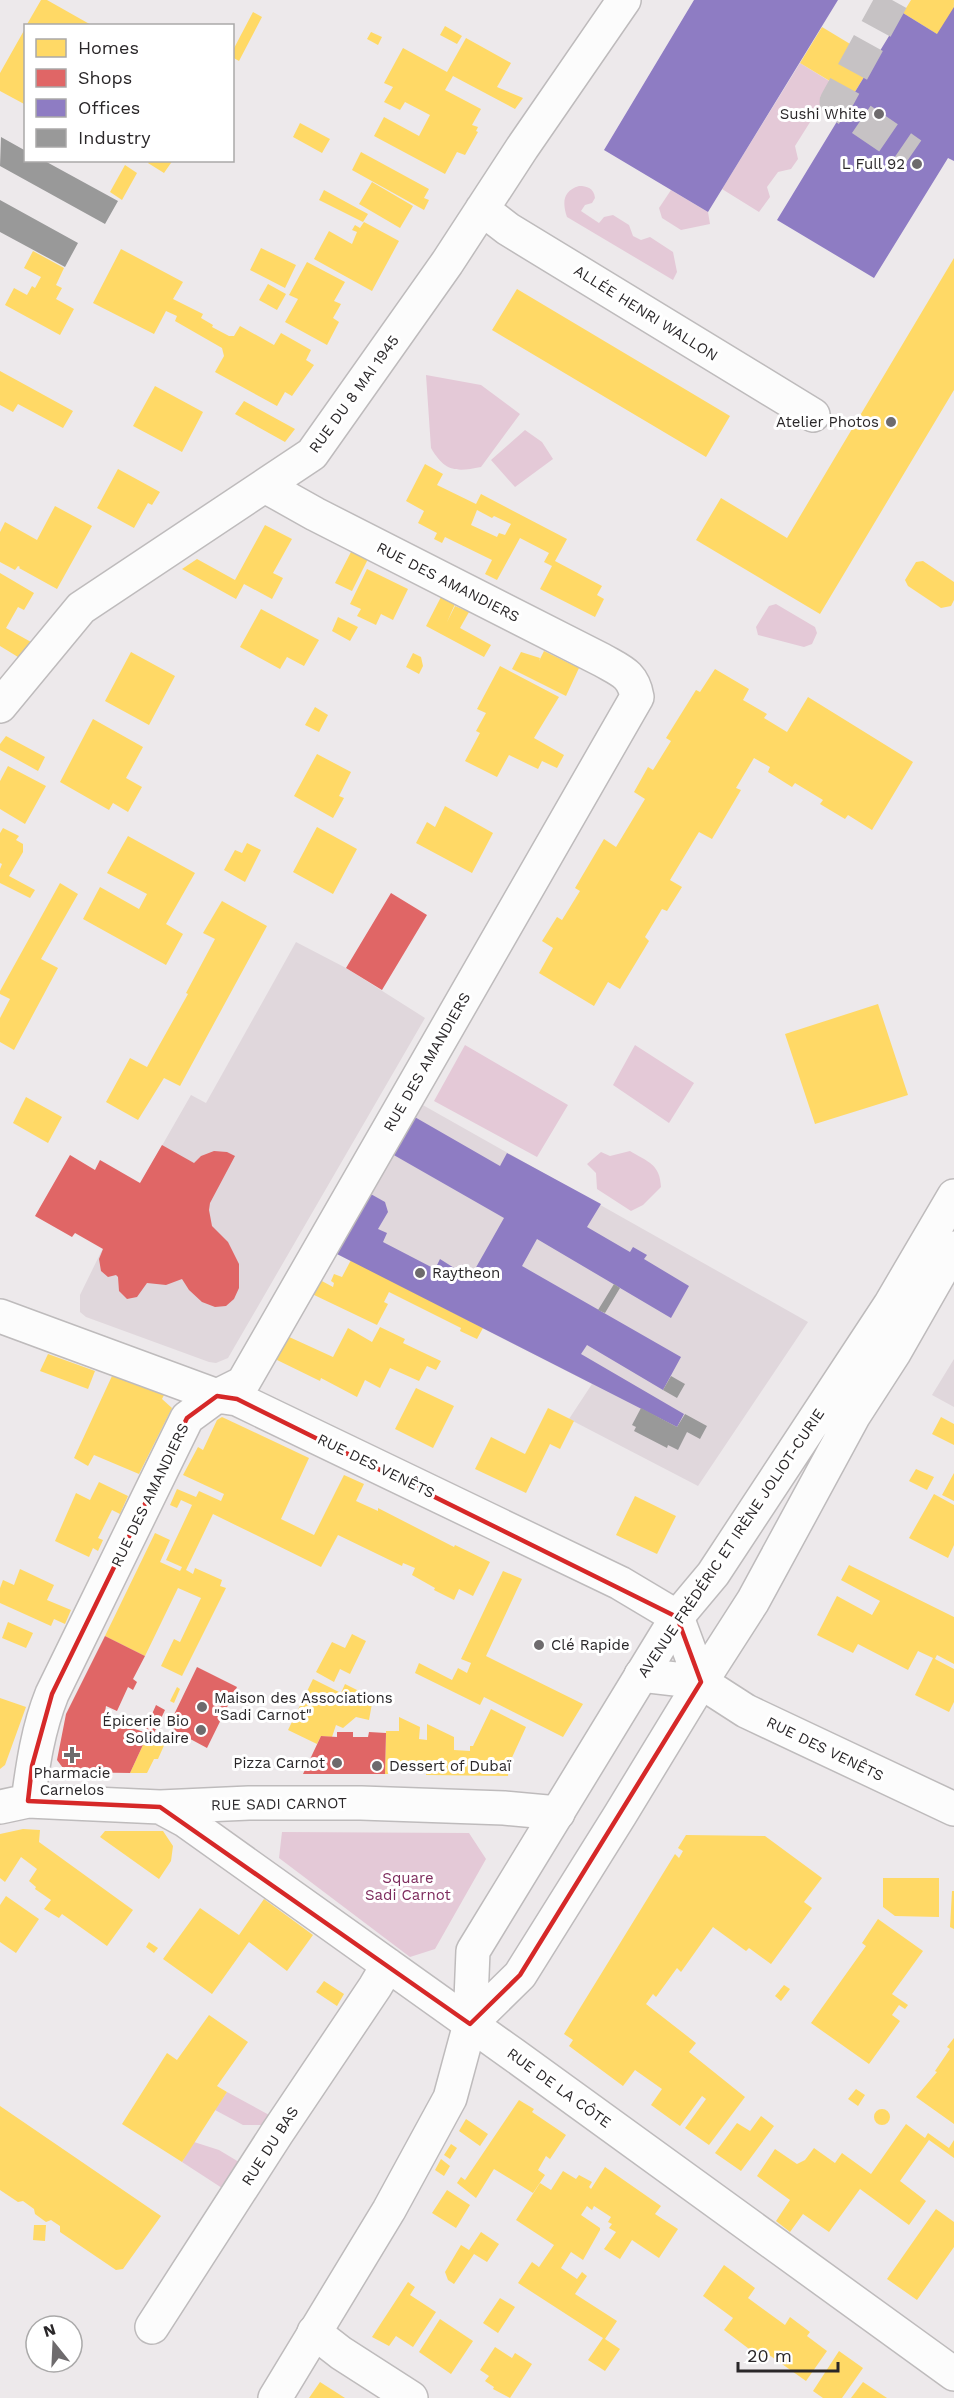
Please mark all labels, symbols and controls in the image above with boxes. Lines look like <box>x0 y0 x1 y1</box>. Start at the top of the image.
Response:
legend <box>24 24 234 162</box>
text: Homes <box>78 37 139 58</box>
text: Shops <box>78 67 132 88</box>
text: Offices <box>78 97 140 118</box>
place label: Sushi White <box>780 105 867 123</box>
marker: Sushi White <box>872 107 886 121</box>
text: Industry <box>78 127 151 148</box>
place label: L Full 92 <box>842 155 905 173</box>
marker: L Full 92 <box>910 157 924 171</box>
street label: ALLÉE HENRI WALLON <box>571 261 721 365</box>
street label: RUE DU 8 MAI 1945 <box>305 332 403 456</box>
place label: Atelier Photos <box>776 413 879 431</box>
marker: Atelier Photos <box>884 415 898 429</box>
street label: RUE DES AMANDIERS <box>374 538 522 626</box>
street label: RUE DES AMANDIERS <box>380 989 474 1135</box>
place label: Raytheon <box>432 1264 500 1282</box>
marker: Raytheon <box>413 1266 427 1280</box>
street label: AVENUE FRÉDÉRIC ET IRÈNE JOLIOT-CURIE <box>634 1405 828 1681</box>
street label: RUE DES AMANDIERS <box>107 1420 193 1570</box>
street label: RUE DES VENÊTS <box>315 1430 437 1502</box>
place label: Clé Rapide <box>551 1636 630 1654</box>
marker: Clé Rapide <box>532 1638 546 1652</box>
place label: Maison des Associations "Sadi Carnot" <box>214 1689 393 1724</box>
marker: Maison des Associations "Sadi Carnot" <box>195 1700 209 1714</box>
place label: Épicerie Bio Solidaire <box>102 1712 189 1747</box>
street label: RUE DES VENÊTS <box>764 1713 886 1785</box>
marker: Épicerie Bio Solidaire <box>194 1723 208 1737</box>
marker: Pharmacie Carnelos <box>65 1748 79 1762</box>
place label: Pizza Carnot <box>233 1754 326 1772</box>
marker: Pizza Carnot <box>330 1756 344 1770</box>
place label: Dessert of Dubaï <box>389 1757 512 1775</box>
marker: Dessert of Dubaï <box>370 1759 384 1773</box>
place label: Pharmacie Carnelos <box>34 1764 110 1799</box>
street label: RUE SADI CARNOT <box>211 1794 347 1814</box>
park label: Square Sadi Carnot <box>365 1869 452 1904</box>
street label: RUE DE LA CÔTE <box>504 2043 615 2132</box>
street label: RUE DU BAS <box>238 2103 302 2189</box>
north arrow <box>24 2314 84 2374</box>
text: N <box>41 2319 58 2341</box>
scale bar <box>738 2335 838 2373</box>
text: 20 m <box>747 2345 792 2366</box>

